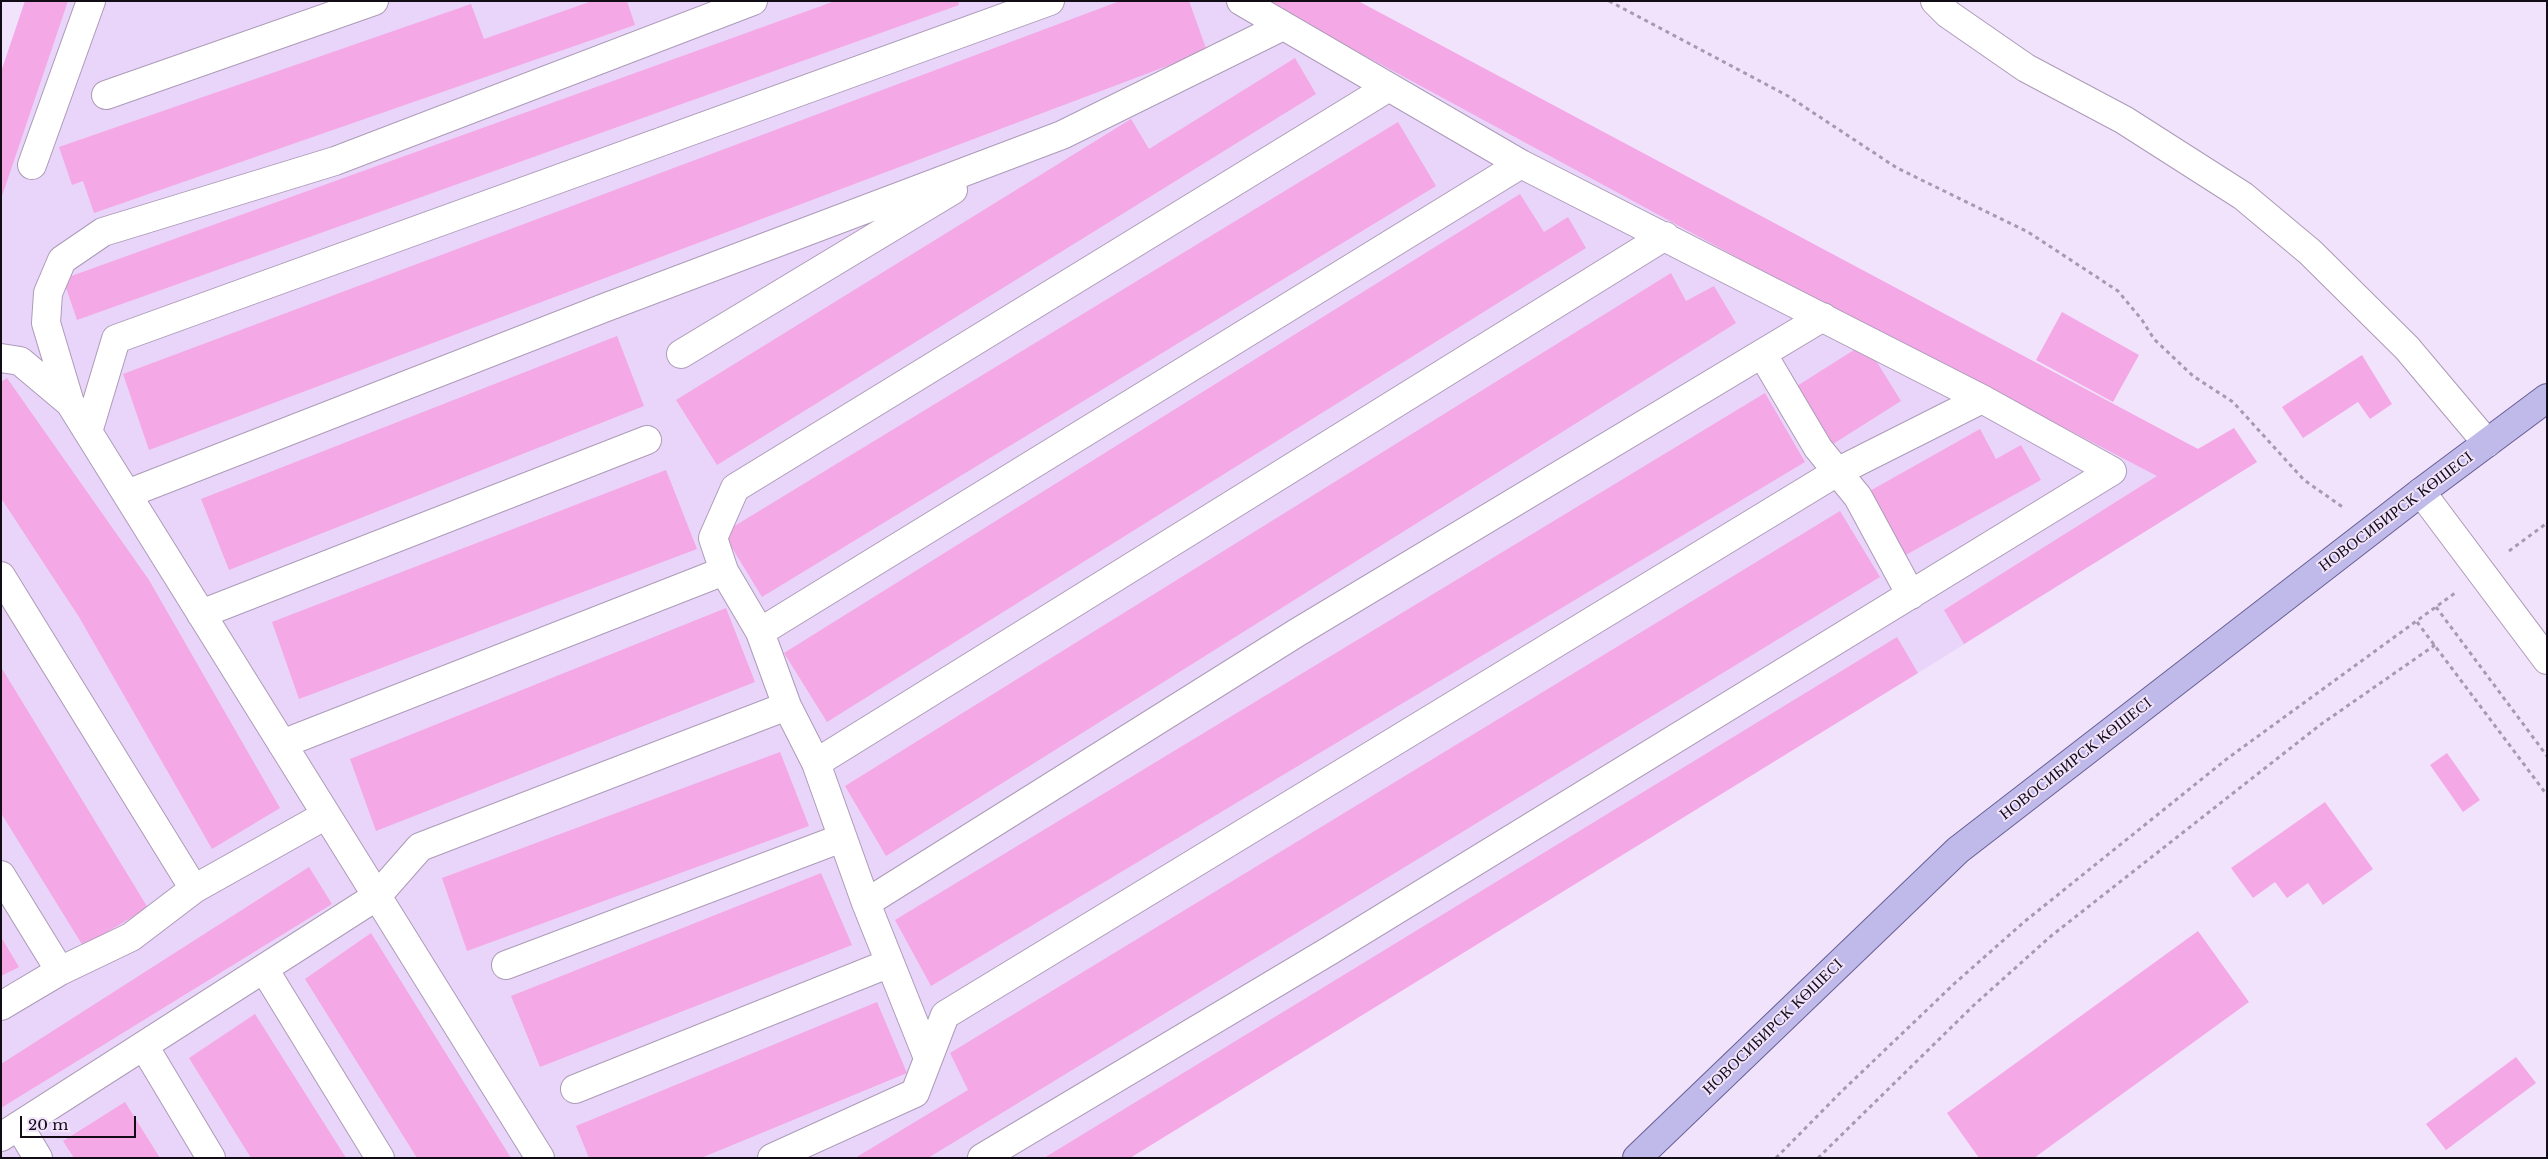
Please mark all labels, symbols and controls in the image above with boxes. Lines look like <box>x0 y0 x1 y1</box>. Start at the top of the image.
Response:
street label: НОВОСИБИРСК КӨШЕСІ <box>2315 448 2477 576</box>
street label: НОВОСИБИРСК КӨШЕСІ <box>1996 694 2156 824</box>
street label: НОВОСИБИРСК КӨШЕСІ <box>1699 955 1847 1099</box>
scale bar <box>22 1106 139 1138</box>
text: 20 m <box>28 1115 68 1134</box>

